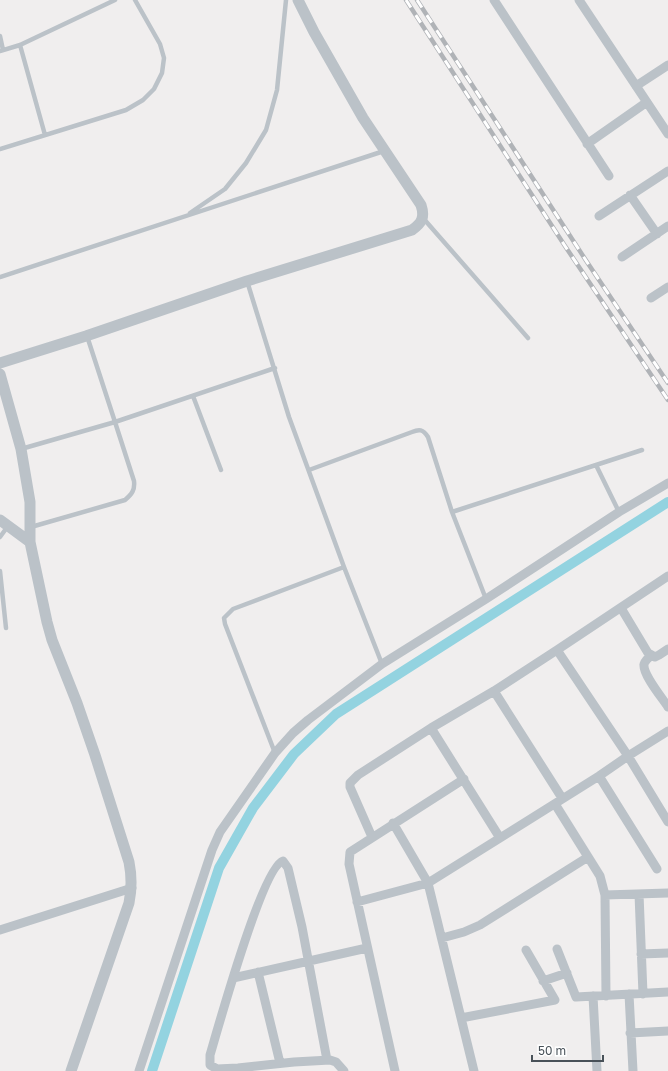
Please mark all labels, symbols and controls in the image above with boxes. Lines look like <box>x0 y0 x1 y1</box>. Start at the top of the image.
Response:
scale bar <box>532 1037 603 1063</box>
text: 50 m <box>538 1043 566 1058</box>

